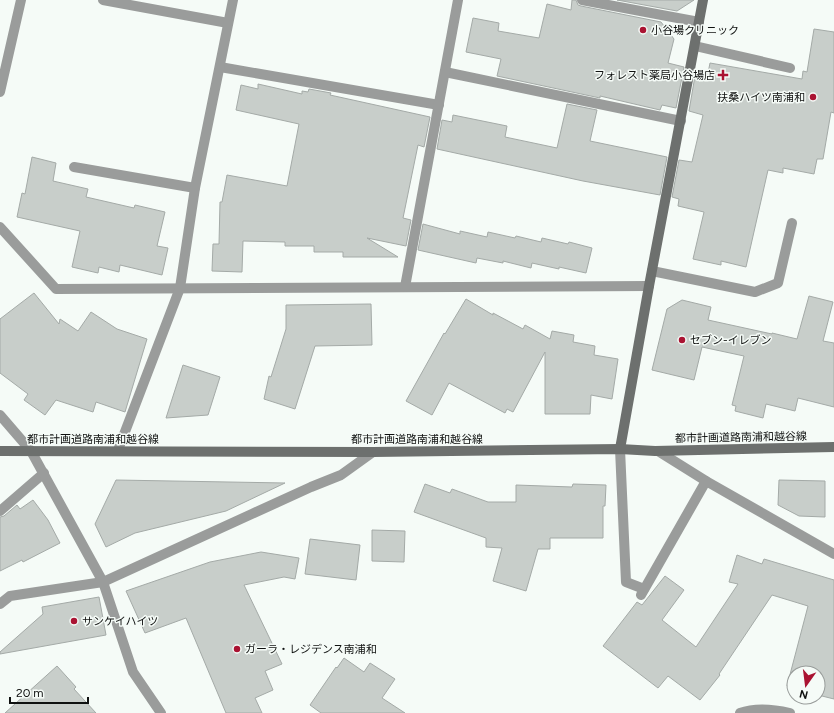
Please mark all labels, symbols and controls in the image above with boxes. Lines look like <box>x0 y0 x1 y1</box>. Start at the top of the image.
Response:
place label: 小谷場クリニック <box>651 24 739 37</box>
marker: 小谷場クリニック <box>638 25 648 35</box>
place label: フォレスト薬局小谷場店 <box>594 69 715 82</box>
marker: フォレスト薬局小谷場店 <box>718 70 728 80</box>
place label: 扶桑ハイツ南浦和 <box>717 91 805 104</box>
marker: 扶桑ハイツ南浦和 <box>808 92 818 102</box>
place label: セブン-イレブン <box>690 334 772 347</box>
marker: セブン-イレブン <box>677 335 687 345</box>
street label: 都市計画道路南浦和越谷線 <box>675 430 807 445</box>
street label: 都市計画道路南浦和越谷線 <box>27 433 159 446</box>
street label: 都市計画道路南浦和越谷線 <box>351 433 483 446</box>
place label: サンケイハイツ <box>82 615 158 628</box>
marker: サンケイハイツ <box>69 616 79 626</box>
place label: ガーラ・レジデンス南浦和 <box>245 643 377 656</box>
marker: ガーラ・レジデンス南浦和 <box>232 644 242 654</box>
north arrow <box>786 665 826 705</box>
scale bar <box>10 679 88 705</box>
text: 20 m <box>16 686 44 700</box>
text: N <box>798 687 809 702</box>

